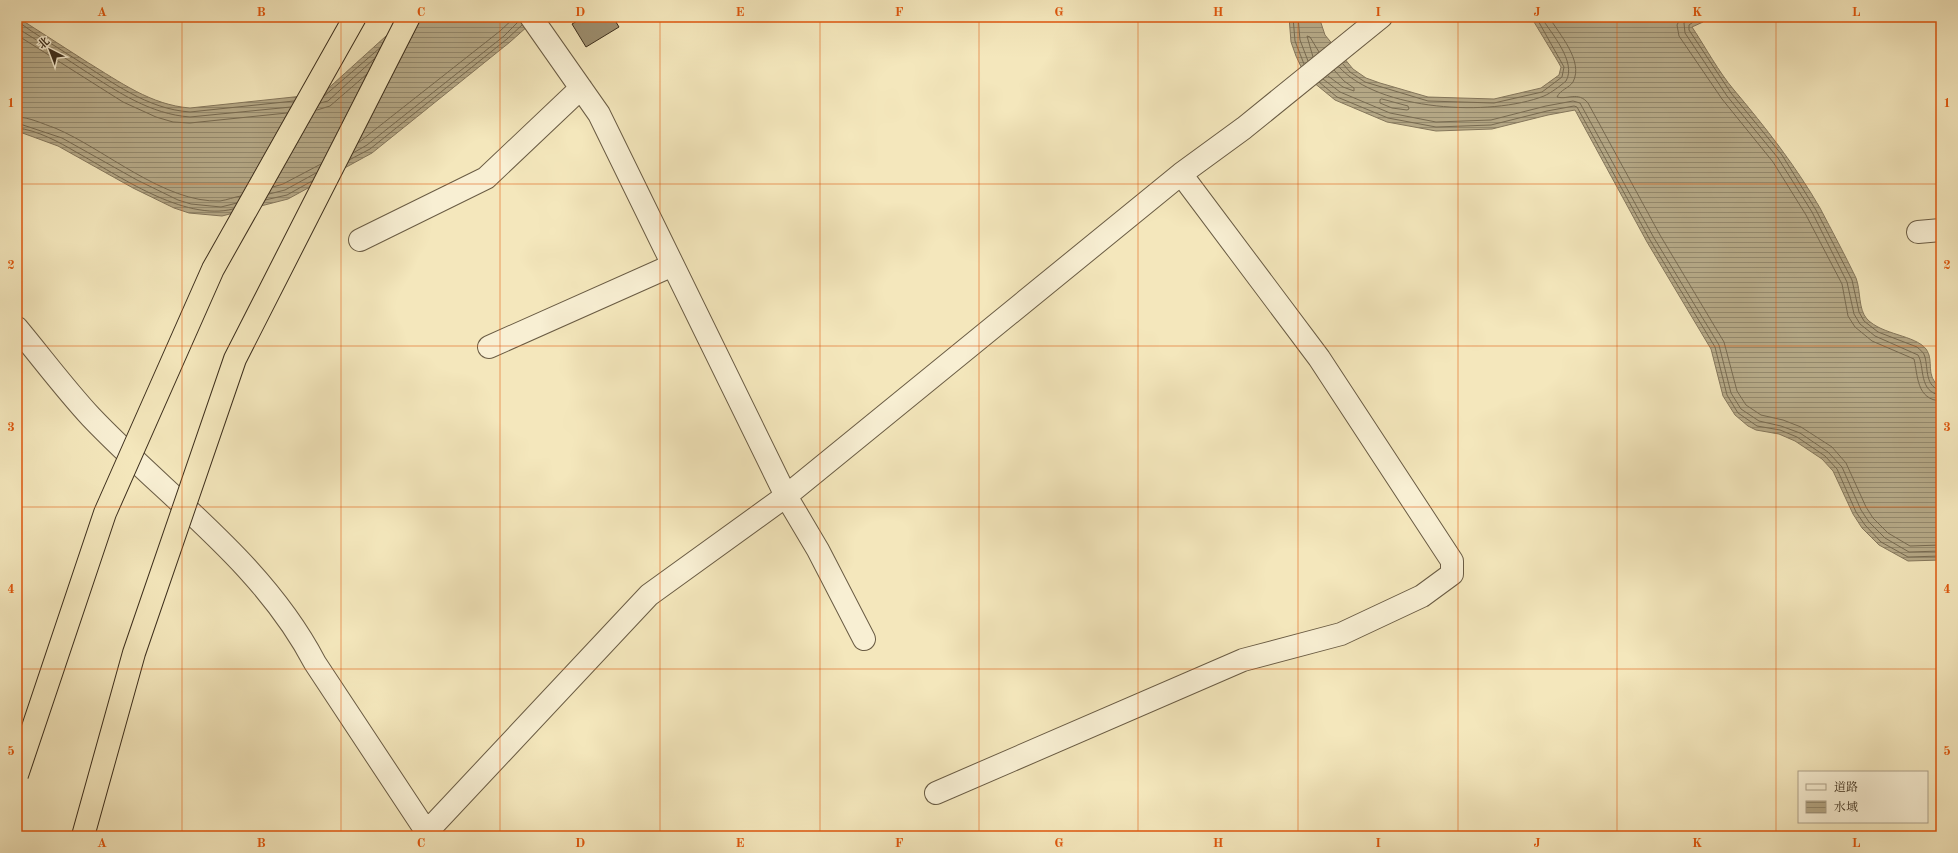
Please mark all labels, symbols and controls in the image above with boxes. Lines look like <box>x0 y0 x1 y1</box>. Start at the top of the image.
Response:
text: A <box>97 6 107 19</box>
text: B <box>256 6 266 19</box>
text: C <box>417 6 425 19</box>
text: D <box>575 6 585 19</box>
text: E <box>736 6 745 19</box>
text: F <box>895 6 904 19</box>
text: G <box>1054 6 1064 19</box>
text: H <box>1213 6 1224 19</box>
text: I <box>1375 6 1381 19</box>
text: J <box>1533 6 1541 19</box>
text: K <box>1692 6 1702 19</box>
text: L <box>1852 6 1861 19</box>
north arrow <box>30 30 70 70</box>
text: 北 <box>36 35 52 51</box>
text: 1 <box>7 97 15 110</box>
text: 1 <box>1943 97 1951 110</box>
text: 2 <box>7 259 15 272</box>
text: 2 <box>1943 259 1951 272</box>
text: 3 <box>7 421 15 434</box>
text: 3 <box>1943 421 1951 434</box>
text: 4 <box>7 583 15 596</box>
text: 4 <box>1943 583 1951 596</box>
text: 5 <box>7 745 15 758</box>
text: 5 <box>1943 745 1951 758</box>
legend <box>1798 771 1928 823</box>
text: 道路 <box>1834 780 1858 794</box>
text: 水域 <box>1834 800 1858 814</box>
text: A <box>97 837 107 850</box>
text: B <box>256 837 266 850</box>
text: C <box>417 837 425 850</box>
text: D <box>575 837 585 850</box>
text: E <box>736 837 745 850</box>
text: F <box>895 837 904 850</box>
text: G <box>1054 837 1064 850</box>
text: H <box>1213 837 1224 850</box>
text: I <box>1375 837 1381 850</box>
text: J <box>1533 837 1541 850</box>
text: K <box>1692 837 1702 850</box>
text: L <box>1852 837 1861 850</box>

